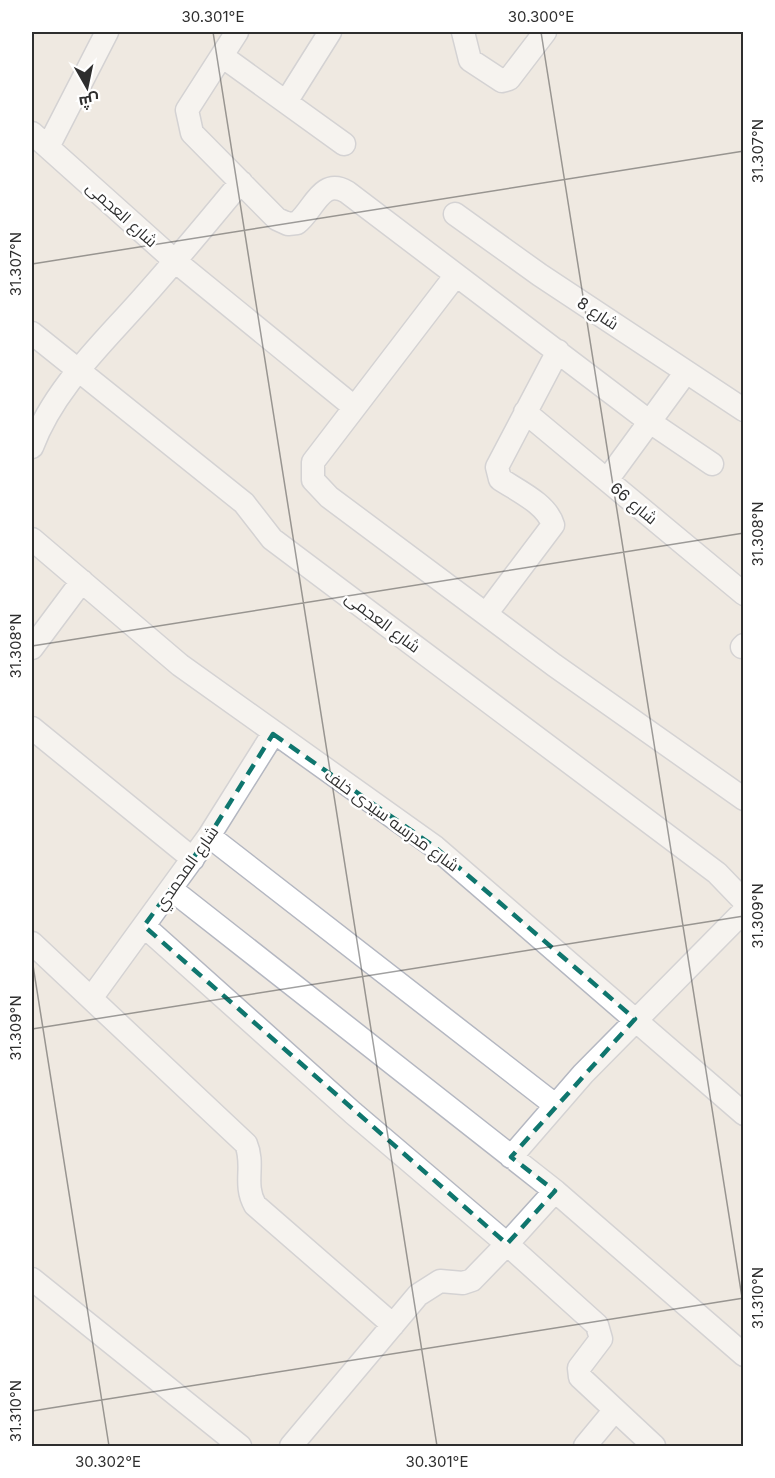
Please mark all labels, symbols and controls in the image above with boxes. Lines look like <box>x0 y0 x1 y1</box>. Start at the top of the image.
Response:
text: 30.301°E <box>182 7 244 26</box>
text: 30.300°E <box>508 7 574 26</box>
north arrow <box>57 57 117 117</box>
text: ش <box>78 90 101 113</box>
text: 31.307°N <box>748 119 767 183</box>
street label: شارع العجمى <box>81 177 162 253</box>
text: 31.307°N <box>6 232 25 296</box>
street label: شارع 8 <box>572 292 622 335</box>
street label: شارع 66 <box>605 478 662 530</box>
text: 31.308°N <box>748 501 767 567</box>
street label: شارع العجمى <box>340 587 425 658</box>
text: 31.308°N <box>6 613 25 679</box>
street label: شارع مدرسه سيدى خلف <box>320 764 463 877</box>
street label: شارع المحمدي <box>150 822 226 916</box>
text: 31.309°N <box>748 883 767 949</box>
text: 31.309°N <box>6 995 25 1061</box>
text: 31.310°N <box>748 1267 767 1329</box>
text: 31.310°N <box>6 1380 25 1442</box>
text: 30.302°E <box>75 1452 141 1471</box>
text: 30.301°E <box>406 1452 468 1471</box>

